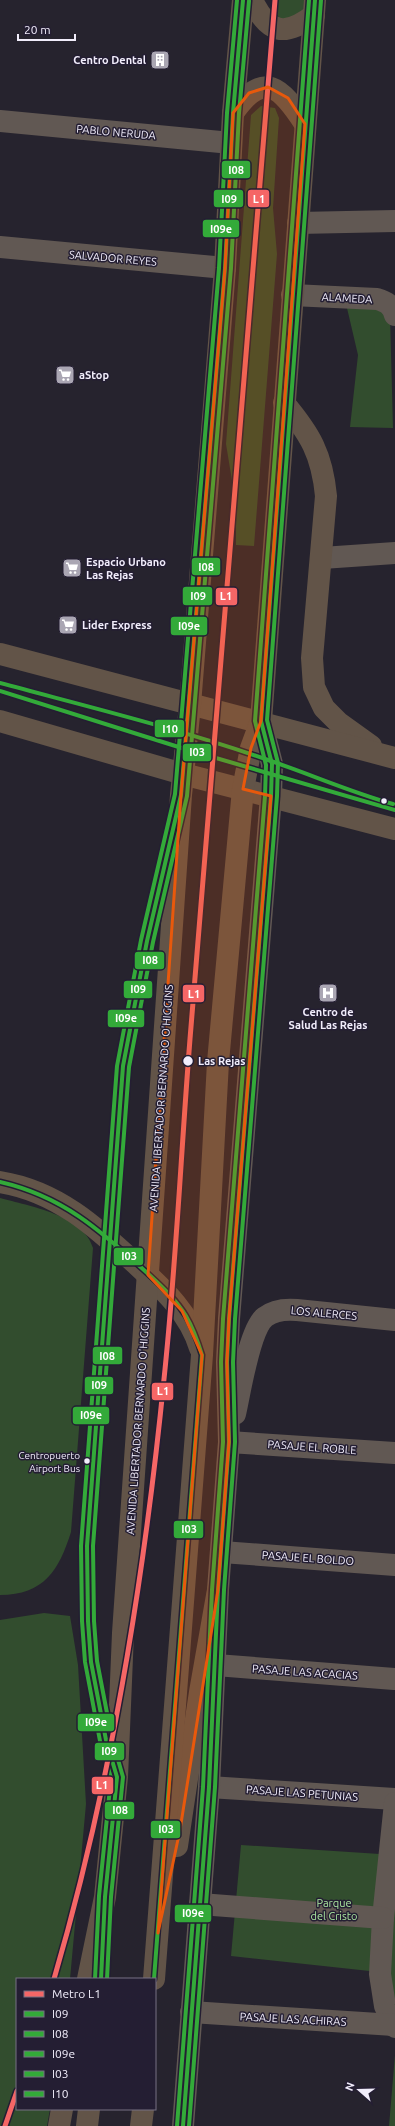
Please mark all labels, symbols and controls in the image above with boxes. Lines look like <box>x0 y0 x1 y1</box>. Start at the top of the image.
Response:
scale bar <box>18 16 75 42</box>
text: 20 m <box>24 23 51 36</box>
building icon: Centro Dental <box>149 49 171 71</box>
place label: Centro Dental <box>73 54 147 66</box>
street label: PABLO NERUDA <box>76 123 157 142</box>
line badge: I08 <box>221 160 251 179</box>
text: I08 <box>228 164 244 176</box>
line badge: I09 <box>213 189 244 208</box>
line badge: L1 <box>247 189 270 208</box>
text: I09 <box>221 193 237 205</box>
text: L1 <box>253 193 265 205</box>
line badge: I09e <box>202 219 240 238</box>
text: I09e <box>210 223 232 235</box>
street label: SALVADOR REYES <box>69 248 158 268</box>
street label: ALAMEDA <box>321 291 373 305</box>
supermarket icon: aStop <box>54 364 76 386</box>
place label: aStop <box>79 369 109 381</box>
place label: Espacio Urbano Las Rejas <box>86 556 166 581</box>
supermarket icon: Espacio Urbano Las Rejas <box>61 557 83 579</box>
line badge: I08 <box>191 557 221 576</box>
text: I08 <box>198 561 214 573</box>
line badge: I09 <box>182 586 213 606</box>
line badge: L1 <box>215 587 238 606</box>
text: I09 <box>190 590 206 602</box>
text: L1 <box>220 590 232 602</box>
supermarket icon: Lider Express <box>57 614 79 636</box>
line badge: I09e <box>170 616 208 636</box>
place label: Lider Express <box>82 619 152 631</box>
text: I09e <box>178 620 200 632</box>
line badge: I10 <box>154 719 185 738</box>
text: I10 <box>162 723 178 735</box>
line badge: I03 <box>182 743 212 762</box>
text: I03 <box>189 746 205 758</box>
unlabelled marker <box>379 796 389 806</box>
line badge: I08 <box>134 951 165 970</box>
text: I08 <box>142 954 158 966</box>
line badge: I09 <box>123 980 153 999</box>
hospital icon: Centro de Salud Las Rejas <box>317 982 339 1004</box>
text: I09 <box>130 983 146 995</box>
street label: AVENIDA LIBERTADOR BERNARDO O'HIGGINS <box>147 984 175 1212</box>
line badge: L1 <box>182 984 205 1003</box>
text: L1 <box>188 988 200 1000</box>
place label: Centro de Salud Las Rejas <box>289 1006 367 1031</box>
line badge: I09e <box>107 1009 145 1028</box>
text: I09e <box>115 1012 137 1024</box>
marker: Las Rejas <box>181 1054 195 1068</box>
place label: Las Rejas <box>198 1055 245 1067</box>
line badge: I03 <box>113 1247 144 1266</box>
text: I03 <box>121 1250 137 1262</box>
street label: LOS ALERCES <box>290 1304 358 1322</box>
street label: AVENIDA LIBERTADOR BERNARDO O'HIGGINS <box>124 1307 152 1535</box>
line badge: I08 <box>92 1346 123 1365</box>
text: I08 <box>99 1350 115 1362</box>
line badge: I09 <box>84 1376 114 1395</box>
text: I09 <box>91 1379 107 1391</box>
line badge: L1 <box>151 1382 174 1401</box>
text: L1 <box>157 1385 169 1397</box>
line badge: I09e <box>72 1406 110 1425</box>
text: I09e <box>80 1409 102 1421</box>
street label: PASAJE EL ROBLE <box>267 1438 357 1456</box>
place label: Centropuerto Airport Bus <box>18 1450 80 1474</box>
marker: Centropuerto Airport Bus <box>82 1456 92 1466</box>
line badge: I03 <box>173 1520 204 1539</box>
text: I03 <box>181 1523 197 1535</box>
street label: PASAJE EL BOLDO <box>261 1549 355 1567</box>
street label: PASAJE LAS ACACIAS <box>252 1662 359 1682</box>
line badge: I09e <box>77 1713 115 1732</box>
text: I09e <box>85 1716 107 1728</box>
line badge: I09 <box>94 1742 125 1761</box>
text: I09 <box>101 1745 117 1757</box>
line badge: L1 <box>91 1776 114 1795</box>
text: L1 <box>96 1779 108 1791</box>
street label: PASAJE LAS PETUNIAS <box>245 1783 359 1803</box>
line badge: I08 <box>104 1801 135 1820</box>
text: I08 <box>112 1804 128 1816</box>
line badge: I03 <box>150 1820 181 1839</box>
text: I03 <box>158 1823 174 1835</box>
park label: Parque del Cristo <box>310 1897 358 1922</box>
line badge: I09e <box>174 1904 212 1923</box>
text: I09e <box>182 1907 204 1919</box>
legend <box>16 1978 156 2110</box>
text: Metro L1 <box>52 1987 101 2000</box>
text: I09 <box>52 2007 69 2020</box>
street label: PASAJE LAS ACHIRAS <box>239 2010 347 2028</box>
text: I08 <box>52 2027 69 2040</box>
text: I09e <box>52 2047 75 2060</box>
text: I03 <box>52 2067 69 2080</box>
north arrow <box>339 2070 379 2110</box>
text: N <box>343 2081 357 2092</box>
text: I10 <box>52 2087 69 2100</box>

